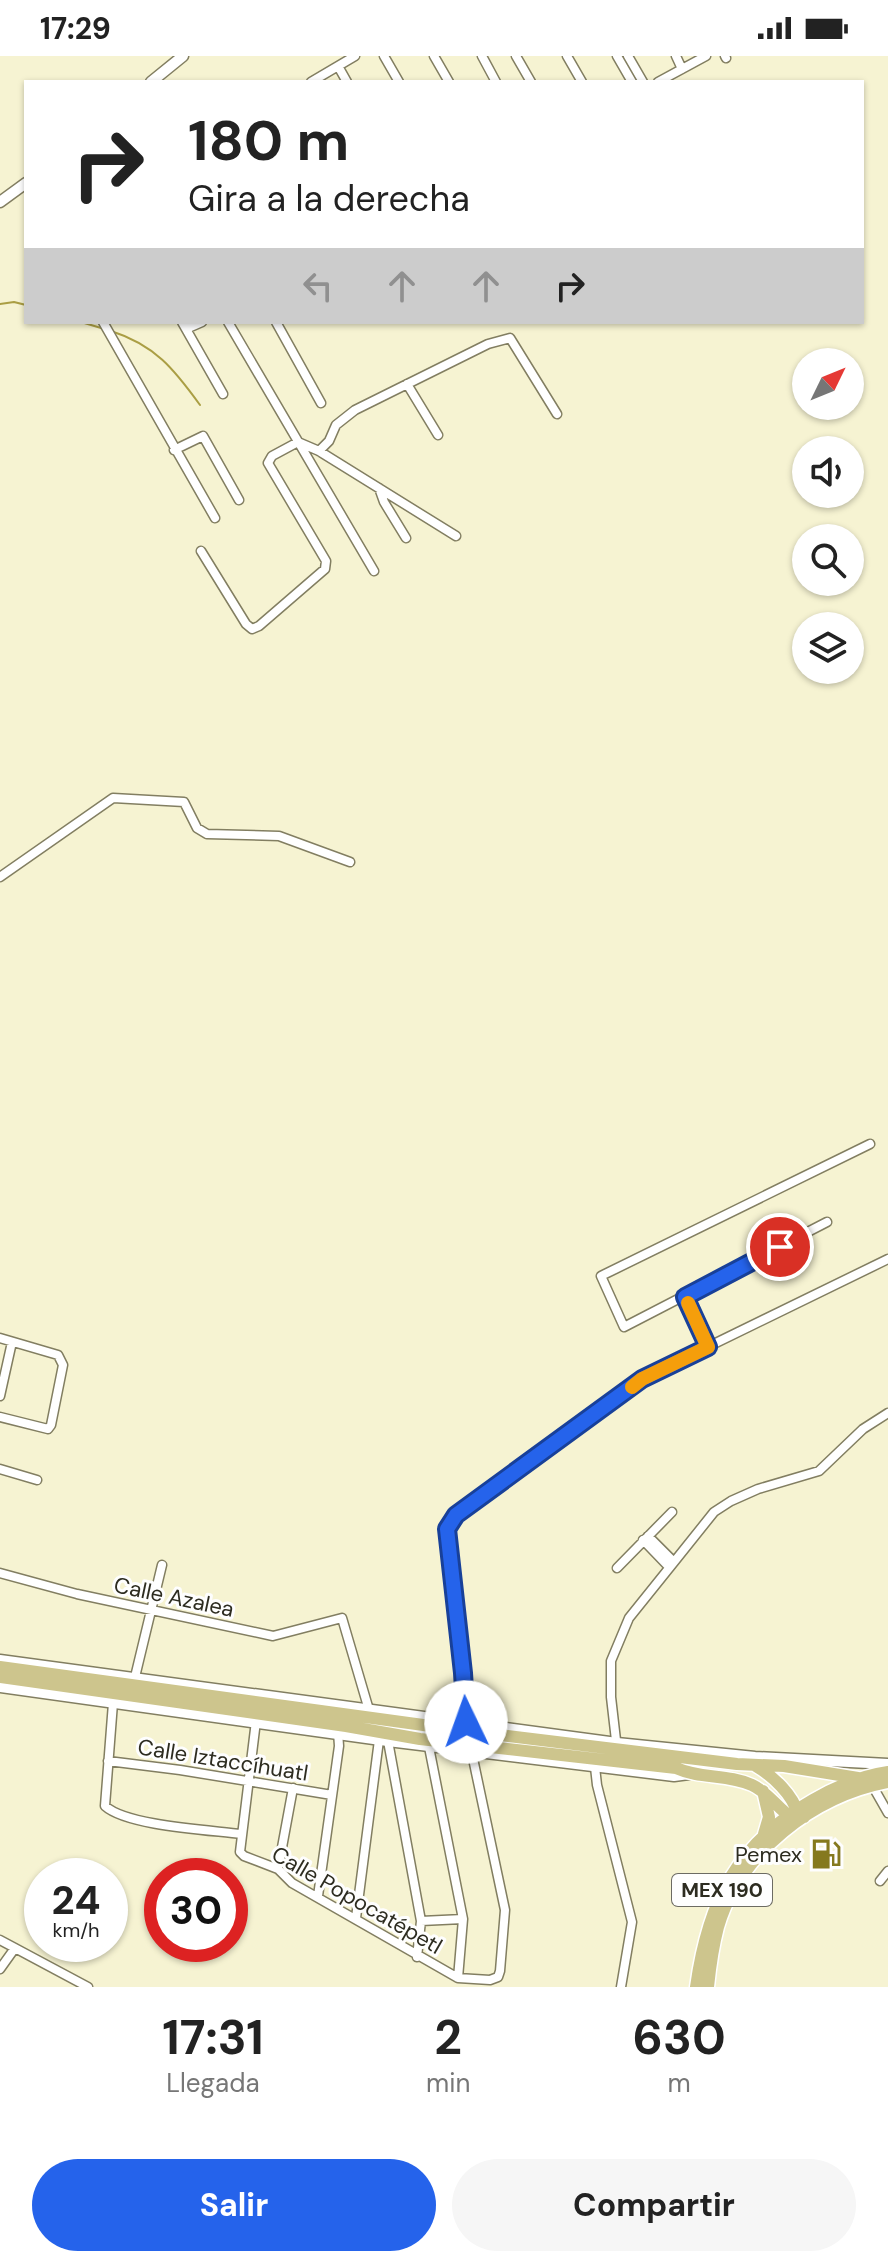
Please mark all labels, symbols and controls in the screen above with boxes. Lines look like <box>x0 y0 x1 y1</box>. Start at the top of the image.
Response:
text: 17:29 <box>40 9 111 48</box>
text: 180 m <box>188 104 349 177</box>
icon: right <box>56 112 160 216</box>
text: Gira a la derecha <box>188 175 470 222</box>
icon: left <box>296 264 340 308</box>
icon: ahead <box>380 264 424 308</box>
icon: ahead <box>464 264 508 308</box>
icon: right <box>548 264 592 308</box>
north arrow <box>792 348 864 420</box>
map controls <box>792 348 864 684</box>
button: sound <box>792 436 864 508</box>
button: search <box>792 524 864 596</box>
button: layers <box>792 612 864 684</box>
pin <box>746 1213 814 1281</box>
icon: arrive <box>758 1225 802 1269</box>
street label: Calle Azalea <box>111 1570 237 1624</box>
position arrow <box>424 1680 508 1764</box>
street label: Calle Iztaccíhuatl <box>136 1732 310 1788</box>
fuel station icon: Pemex <box>809 1837 843 1871</box>
street label: Calle Popocatépetl <box>266 1839 448 1961</box>
place label: Pemex <box>735 1840 802 1869</box>
speed limit sign: 30 <box>144 1858 248 1962</box>
text: 24 <box>52 1874 100 1926</box>
road number: MEX 190 <box>672 1874 772 1906</box>
text: km/h <box>52 1917 100 1943</box>
text: 17:31 <box>162 2006 264 2069</box>
text: 2 <box>434 2006 462 2069</box>
text: 630 <box>633 2006 726 2069</box>
text: Llegada <box>166 2066 260 2100</box>
text: min <box>426 2066 470 2100</box>
text: m <box>668 2066 691 2100</box>
button: Salir <box>32 2159 436 2251</box>
button: Compartir <box>452 2159 856 2251</box>

